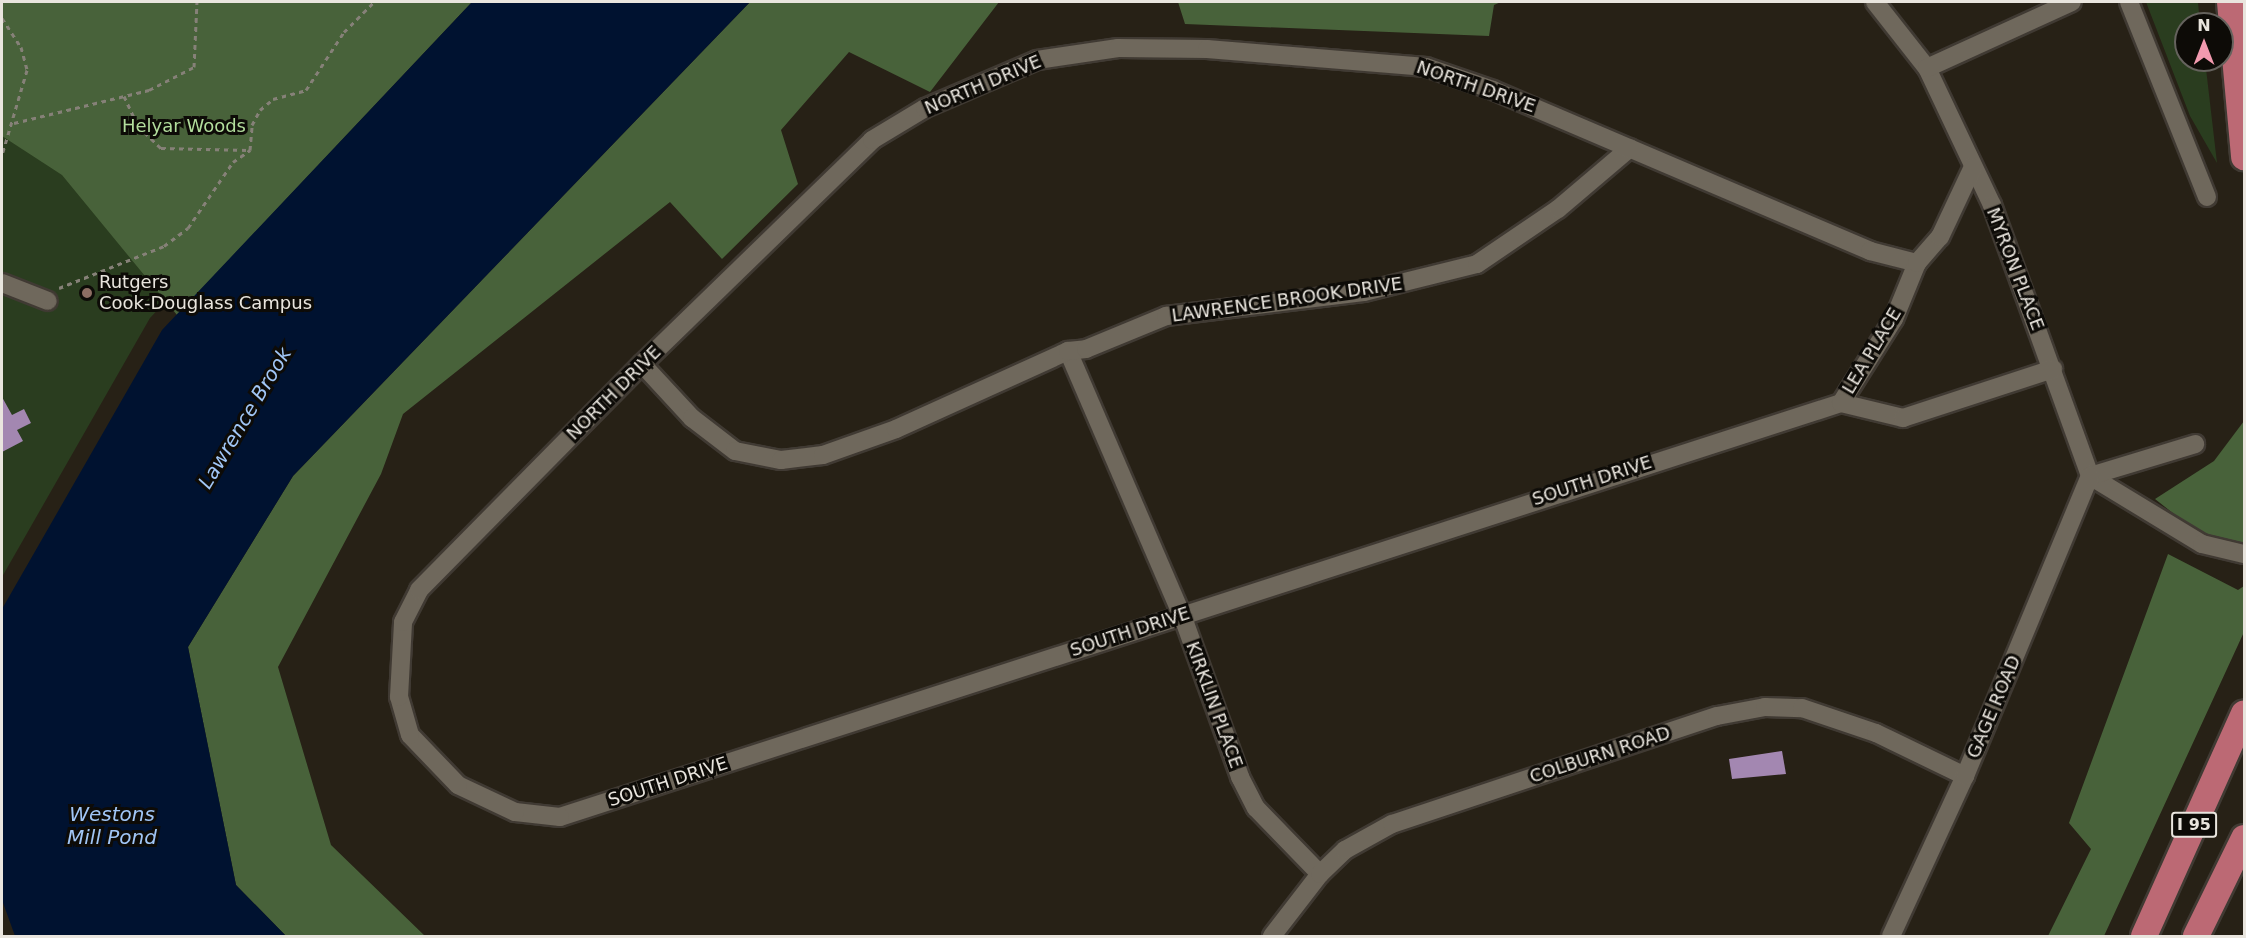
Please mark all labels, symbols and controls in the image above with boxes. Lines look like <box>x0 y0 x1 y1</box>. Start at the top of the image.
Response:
north arrow <box>2174 12 2234 72</box>
text: N <box>2197 16 2211 35</box>
street label: NORTH DRIVE <box>922 51 1044 119</box>
street label: NORTH DRIVE <box>1414 57 1538 117</box>
park label: Helyar Woods <box>122 115 246 137</box>
street label: MYRON PLACE <box>1982 205 2048 333</box>
place label: Rutgers Cook-Douglass Campus <box>99 272 312 314</box>
street label: LAWRENCE BROOK DRIVE <box>1170 273 1404 327</box>
marker: Rutgers Cook-Douglass Campus <box>80 286 94 300</box>
street label: LEA PLACE <box>1838 304 1906 398</box>
street label: NORTH DRIVE <box>562 341 666 445</box>
water label: Lawrence Brook <box>193 343 297 493</box>
street label: SOUTH DRIVE <box>1530 452 1654 510</box>
street label: SOUTH DRIVE <box>1068 603 1192 661</box>
street label: KIRKLIN PLACE <box>1181 639 1247 771</box>
street label: GAGE ROAD <box>1963 652 2025 762</box>
street label: COLBURN ROAD <box>1527 722 1673 788</box>
street label: SOUTH DRIVE <box>606 753 730 811</box>
water label: Westons Mill Pond <box>67 803 157 850</box>
road number: I 95 <box>2170 812 2218 838</box>

